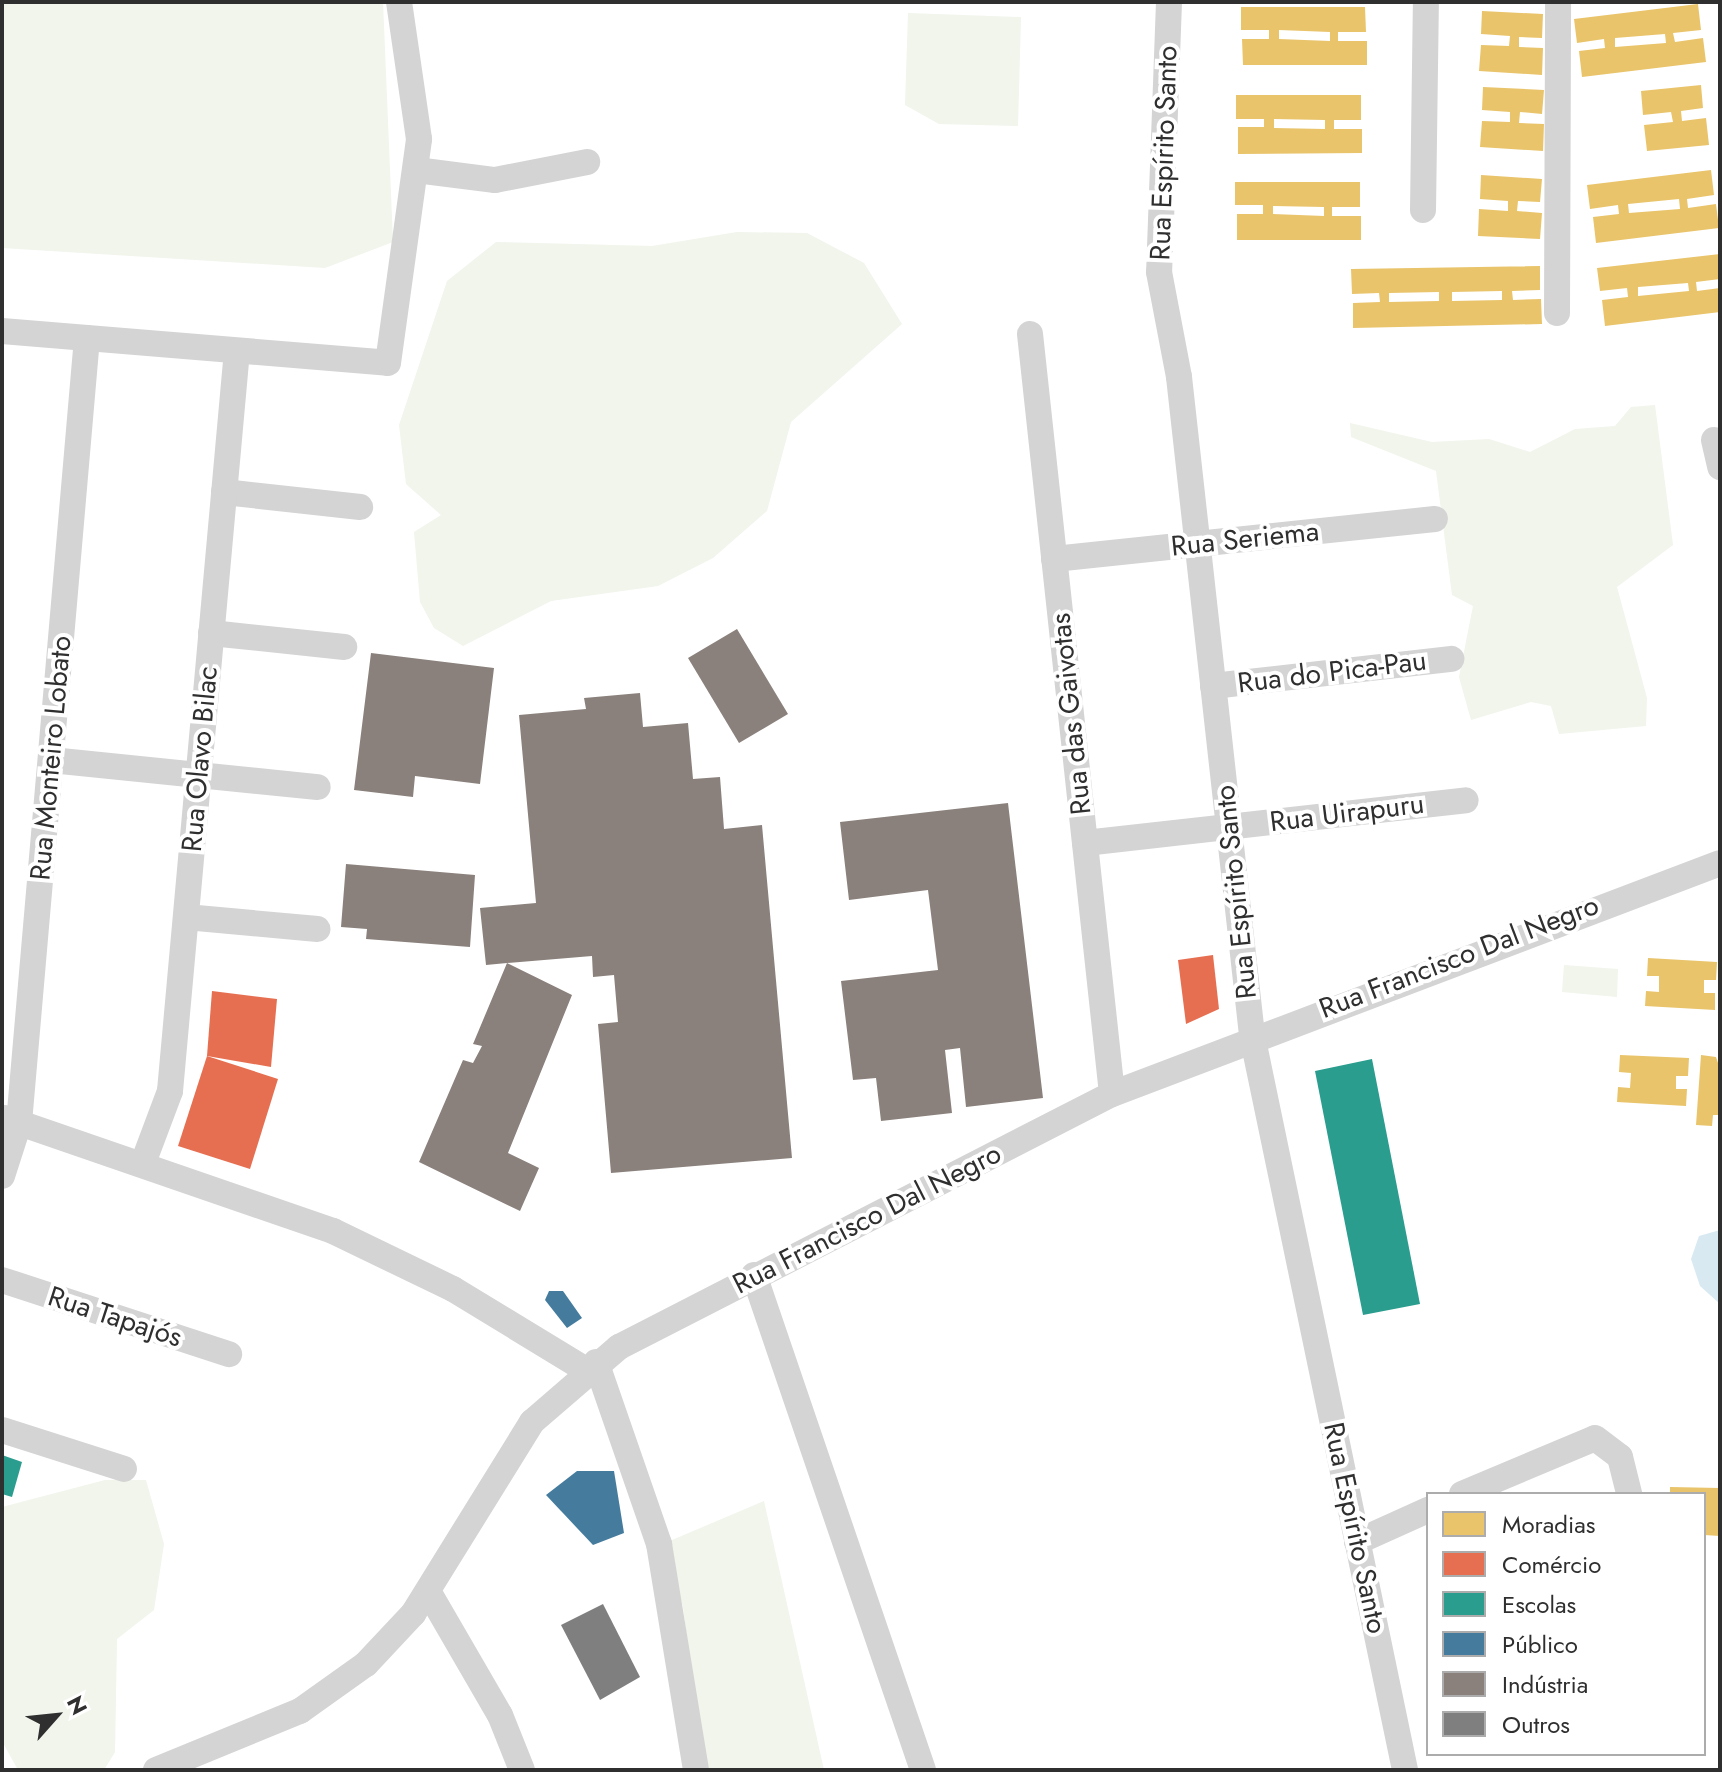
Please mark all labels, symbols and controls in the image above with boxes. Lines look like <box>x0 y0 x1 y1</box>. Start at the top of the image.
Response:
street label: Rua Espírito Santo <box>1143 45 1185 261</box>
street label: Rua Seriema <box>1169 515 1321 563</box>
street label: Rua das Gaivotas <box>1044 612 1098 816</box>
street label: Rua Monteiro Lobato <box>24 634 78 882</box>
street label: Rua do Pica-Pau <box>1236 644 1428 700</box>
street label: Rua Olavo Bilac <box>175 665 225 853</box>
street label: Rua Espírito Santo <box>1208 783 1264 1001</box>
street label: Rua Uirapuru <box>1268 787 1426 839</box>
street label: Rua Francisco Dal Negro <box>1315 888 1603 1026</box>
street label: Rua Francisco Dal Negro <box>727 1137 1007 1301</box>
street label: Rua Tapajós <box>44 1280 186 1354</box>
street label: Rua Espírito Santo <box>1316 1419 1394 1637</box>
legend <box>1426 1492 1706 1756</box>
text: Moradias <box>1502 1507 1595 1542</box>
text: Comércio <box>1502 1547 1601 1582</box>
text: Escolas <box>1502 1587 1576 1622</box>
text: Público <box>1502 1627 1578 1662</box>
text: Indústria <box>1502 1667 1588 1702</box>
north arrow <box>16 1676 96 1756</box>
text: N <box>59 1690 96 1720</box>
text: Outros <box>1502 1707 1570 1742</box>

